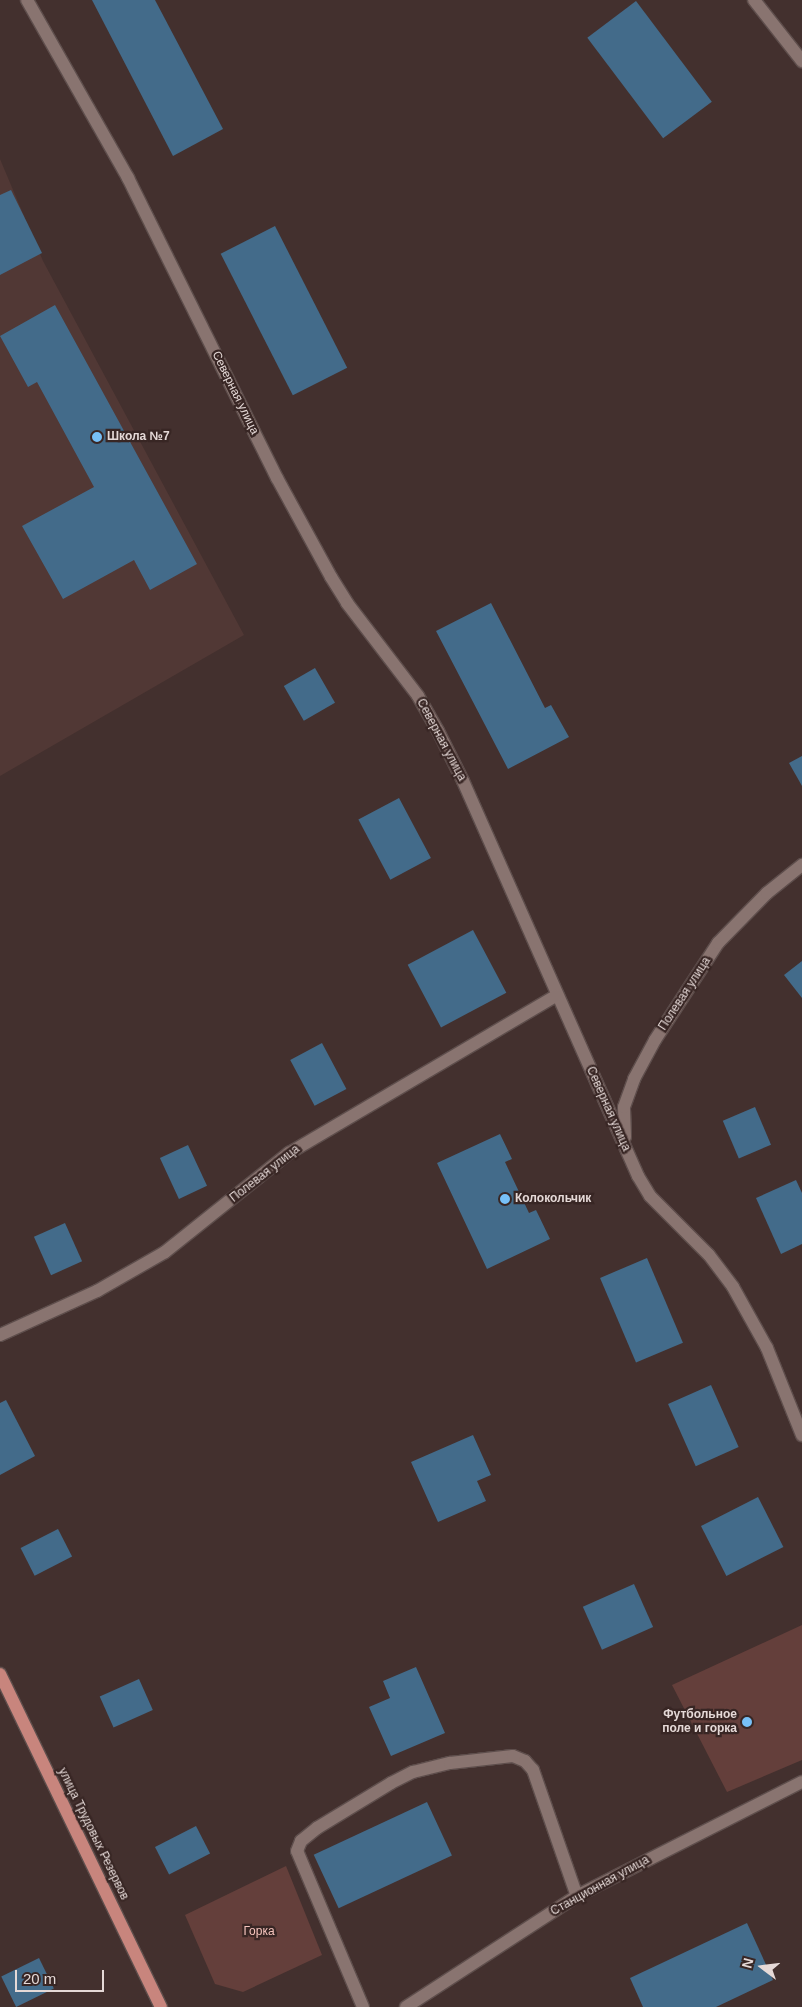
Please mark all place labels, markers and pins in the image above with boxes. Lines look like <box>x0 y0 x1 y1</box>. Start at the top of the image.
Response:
place label: Школа №7 <box>107 430 170 444</box>
marker: Школа №7 <box>91 431 103 443</box>
place label: Колокольчик <box>515 1192 591 1206</box>
marker: Колокольчик <box>499 1193 511 1205</box>
place label: Футбольное поле и горка <box>662 1708 737 1736</box>
marker: Футбольное поле и горка <box>741 1716 753 1728</box>

